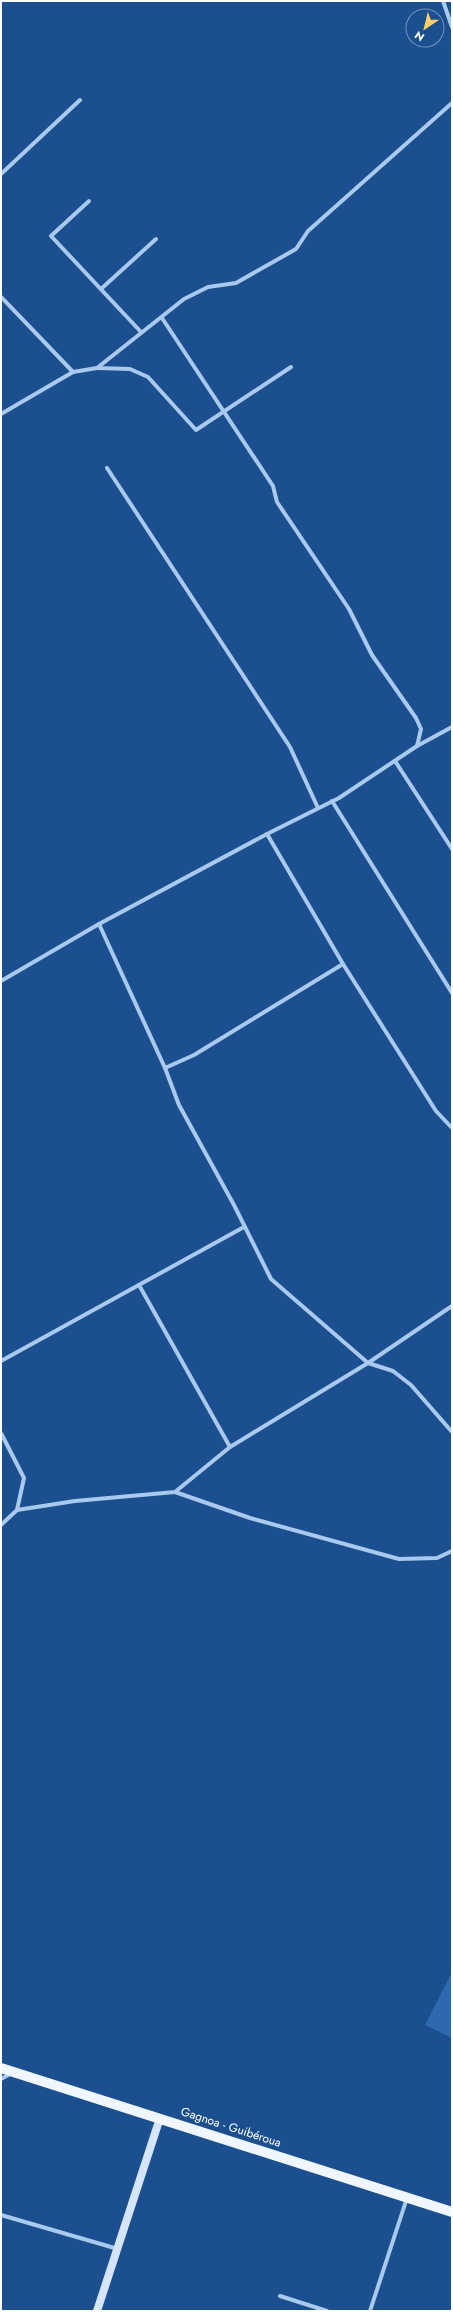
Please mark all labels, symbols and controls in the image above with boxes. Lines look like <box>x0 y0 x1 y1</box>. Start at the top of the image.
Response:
north arrow <box>405 8 445 48</box>
text: N <box>411 27 427 45</box>
street label: Gagnoa - Guibéroua <box>178 2102 284 2152</box>

